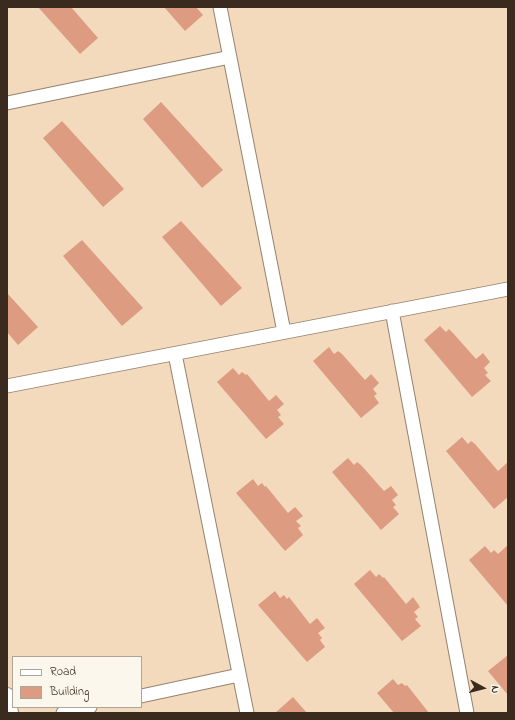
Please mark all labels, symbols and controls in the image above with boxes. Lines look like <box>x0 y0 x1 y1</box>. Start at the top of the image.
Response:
legend <box>12 656 142 708</box>
text: Road <box>50 663 76 681</box>
north arrow <box>463 668 503 708</box>
text: Building <box>50 683 89 701</box>
text: N <box>487 685 503 694</box>

